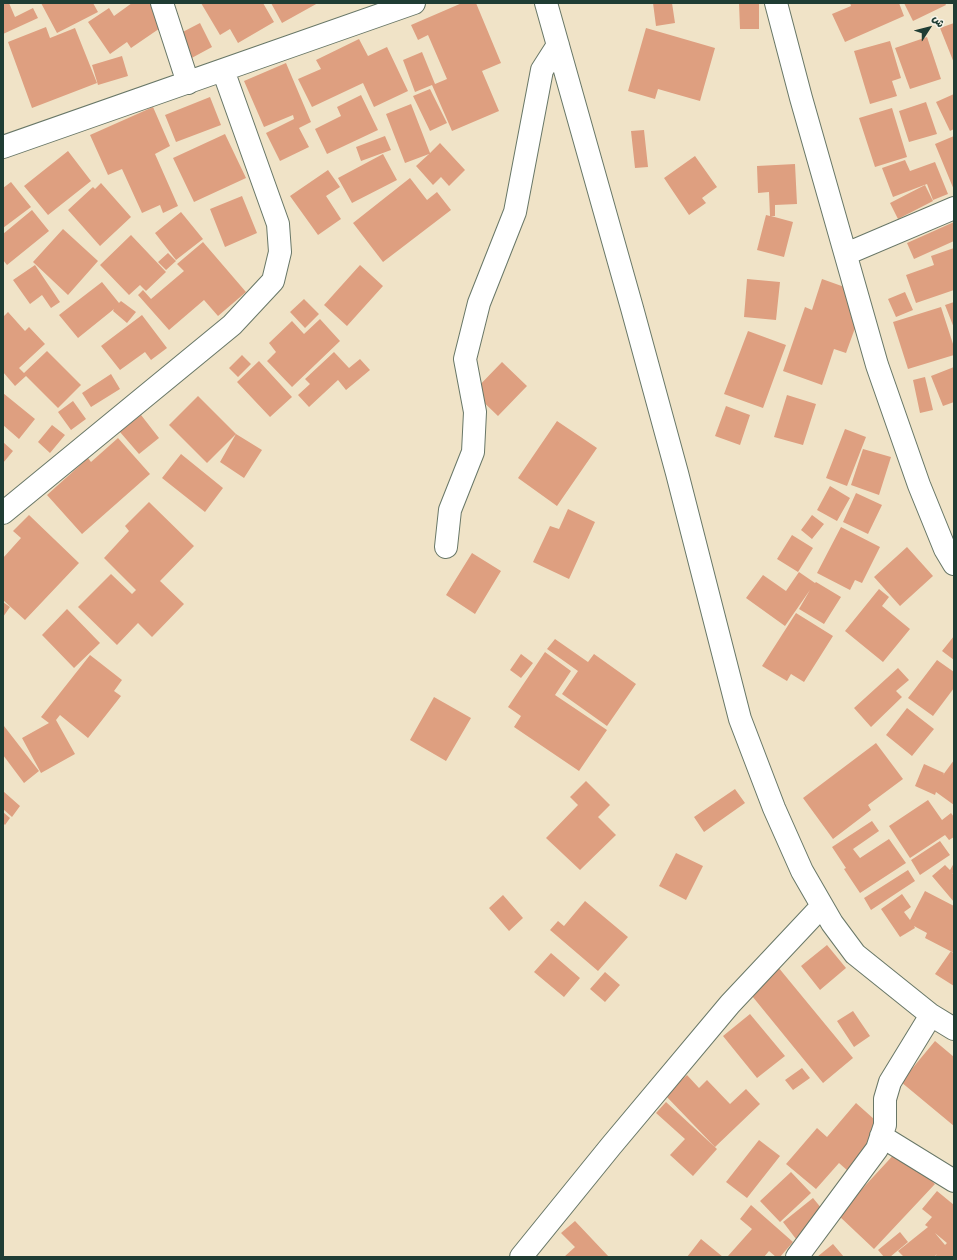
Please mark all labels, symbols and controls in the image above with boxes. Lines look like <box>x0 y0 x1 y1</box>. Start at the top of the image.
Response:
north arrow <box>909 8 949 48</box>
text: ش <box>929 12 948 30</box>

